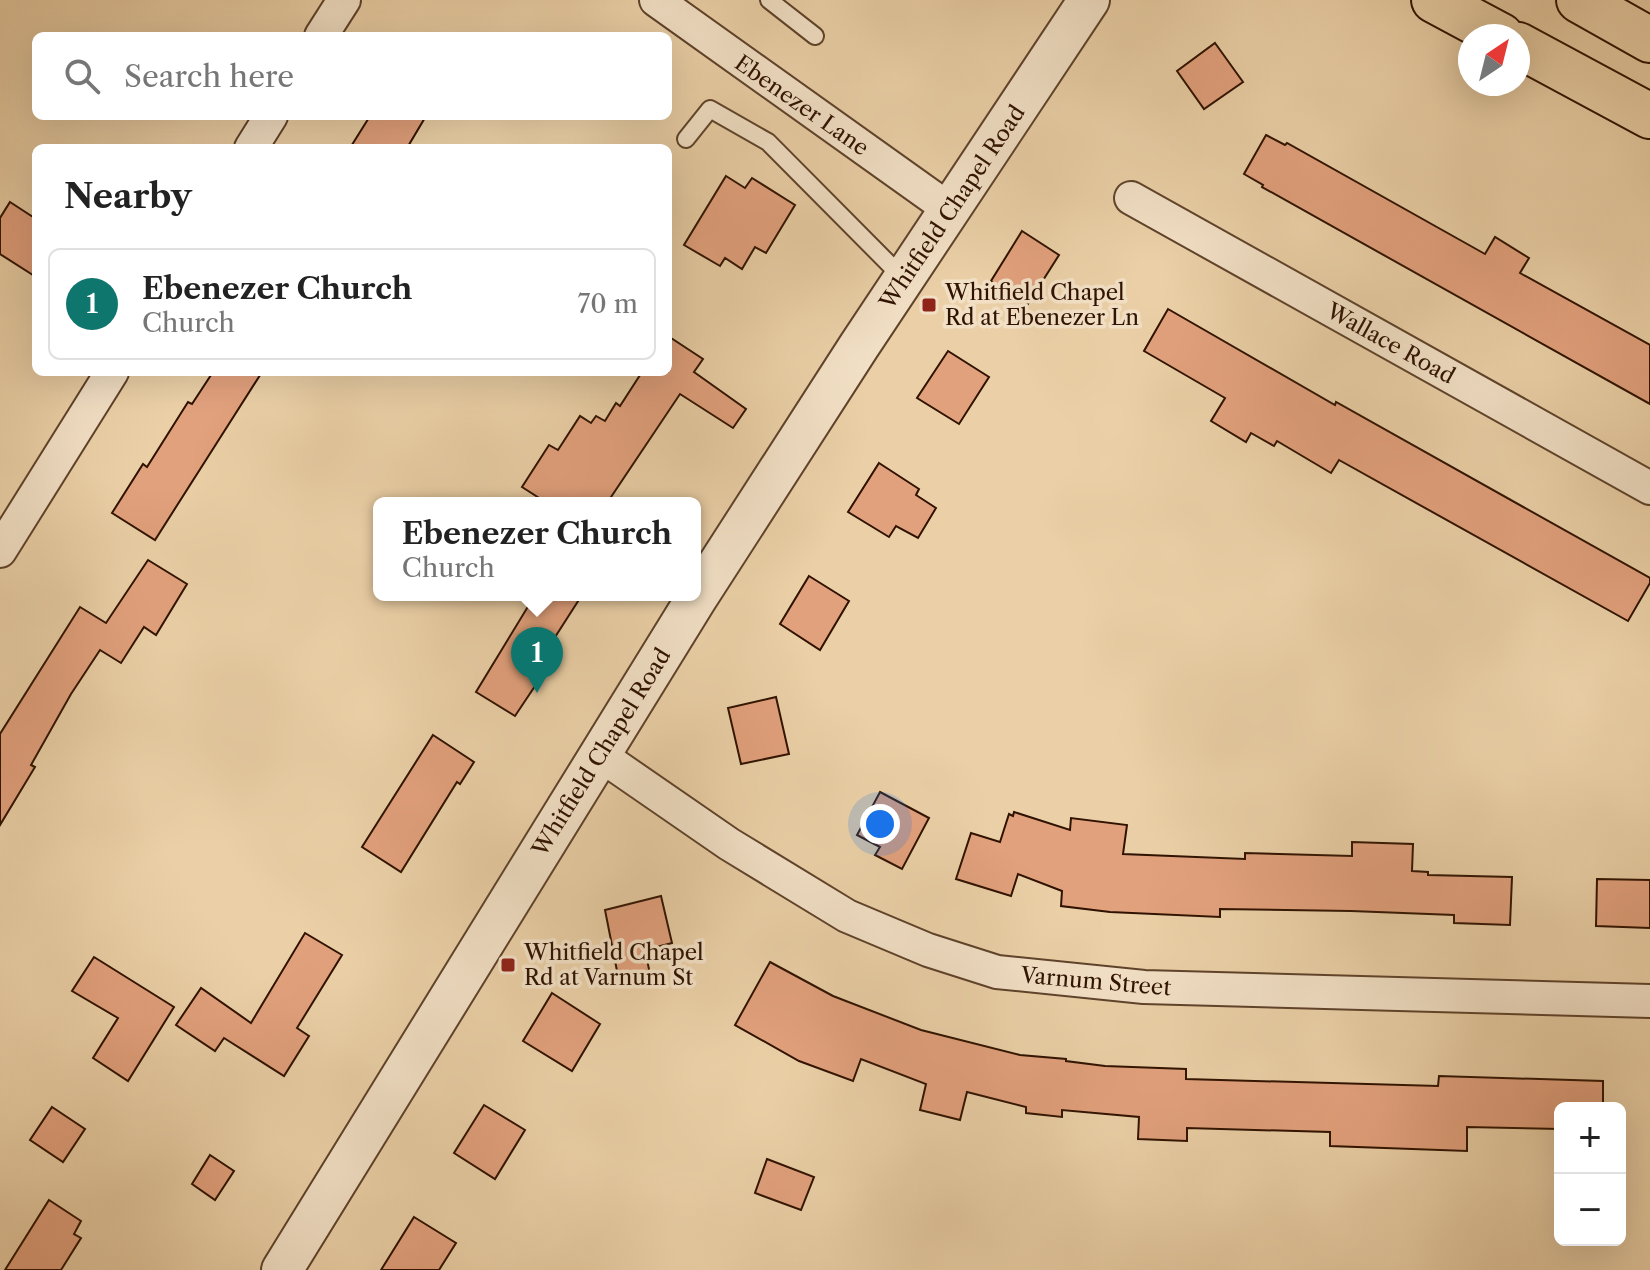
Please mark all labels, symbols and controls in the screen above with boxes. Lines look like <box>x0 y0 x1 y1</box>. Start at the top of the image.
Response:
north arrow <box>1458 24 1530 96</box>
search box <box>32 32 672 120</box>
street label: Ebenezer Lane <box>730 49 874 162</box>
icon: search <box>60 54 104 98</box>
text: Search here <box>124 58 294 95</box>
street label: Whitfield Chapel Road <box>874 100 1031 315</box>
text: Nearby <box>64 175 192 217</box>
text: Ebenezer Church <box>142 270 412 307</box>
place label: Whitfield Chapel Rd at Ebenezer Ln <box>944 279 1139 331</box>
text: 1 <box>86 288 98 320</box>
text: 70 m <box>578 288 638 320</box>
marker: Whitfield Chapel Rd at Ebenezer Ln <box>920 296 938 314</box>
street label: Wallace Road <box>1321 297 1460 390</box>
text: Church <box>142 307 235 339</box>
popup <box>373 497 701 601</box>
text: Ebenezer Church <box>402 515 672 552</box>
text: Church <box>402 552 495 584</box>
pin: 1 <box>511 627 563 693</box>
street label: Whitfield Chapel Road <box>526 643 676 862</box>
your location <box>860 804 900 844</box>
place label: Whitfield Chapel Rd at Varnum St <box>523 939 704 991</box>
marker: Whitfield Chapel Rd at Varnum St <box>499 956 517 974</box>
street label: Varnum Street <box>1019 961 1172 1002</box>
map controls <box>1554 1102 1626 1246</box>
button: + <box>1554 1102 1626 1174</box>
button: − <box>1554 1174 1626 1246</box>

